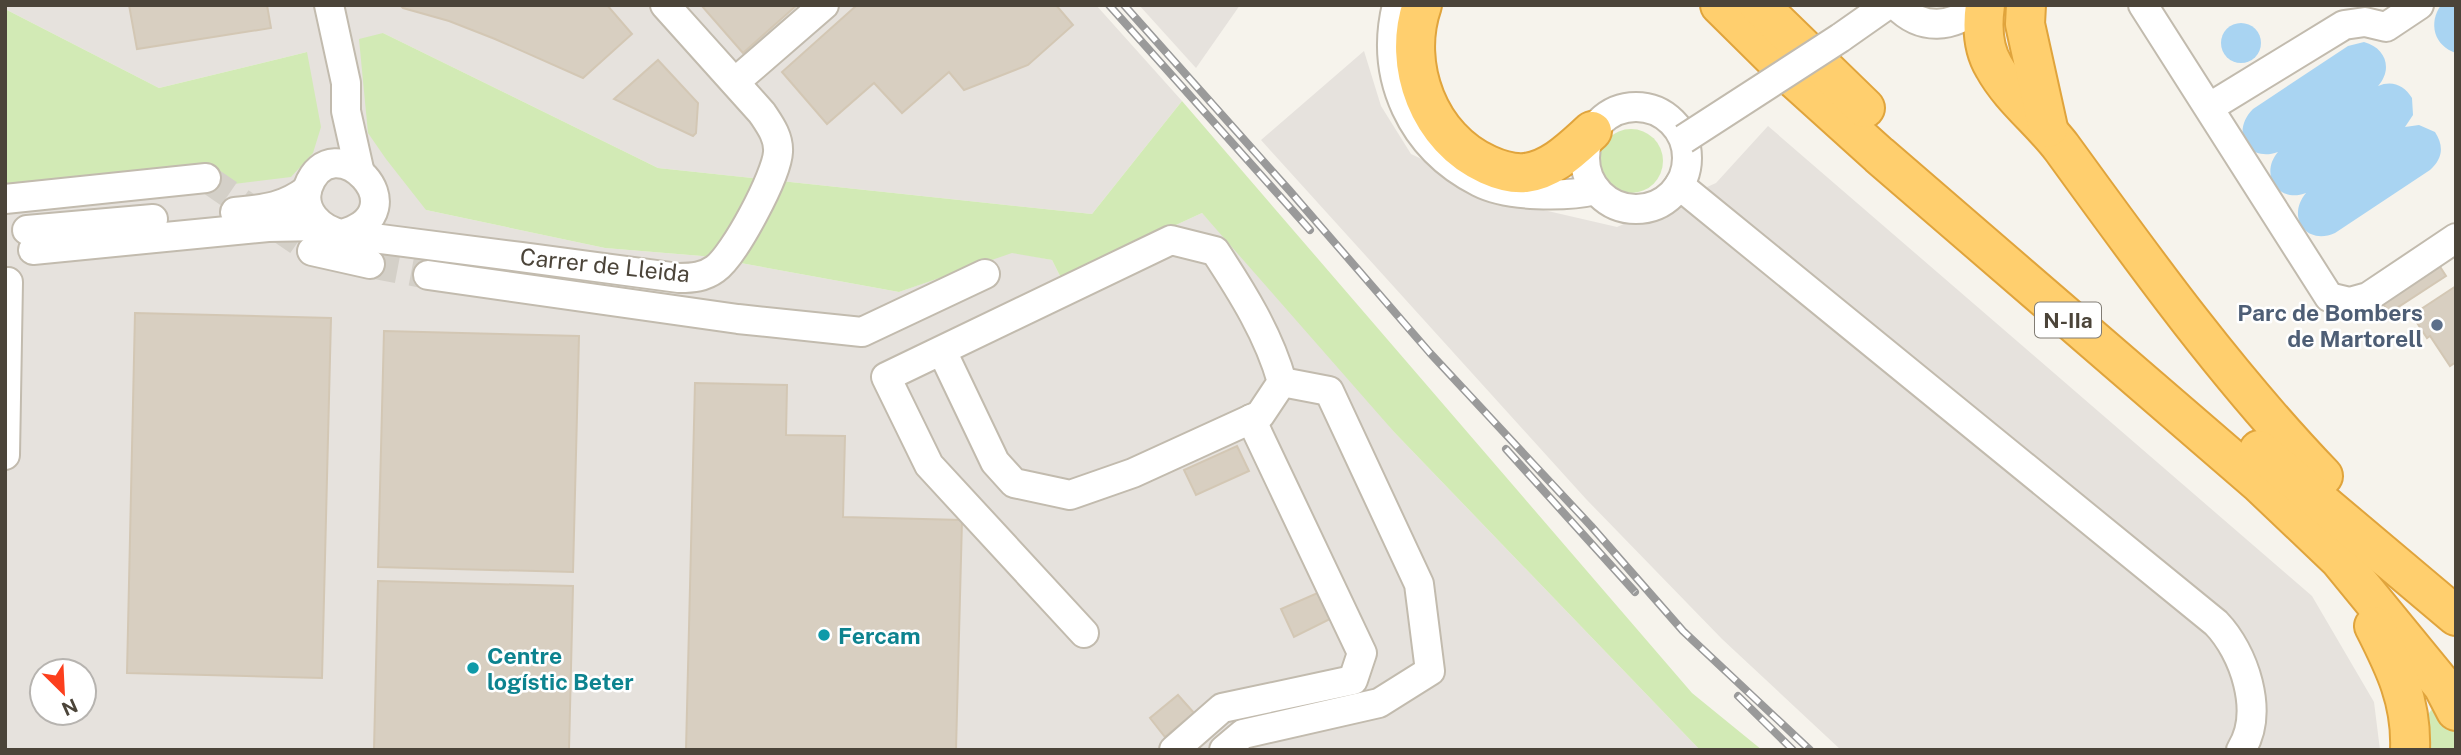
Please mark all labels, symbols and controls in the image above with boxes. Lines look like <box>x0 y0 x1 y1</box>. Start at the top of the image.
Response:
street label: Carrer de Lleida <box>519 243 691 287</box>
place label: Parc de Bombers de Martorell <box>2237 299 2423 352</box>
road number: N-IIa <box>2035 302 2101 338</box>
marker: Parc de Bombers de Martorell <box>2429 317 2445 333</box>
place label: Fercam <box>838 622 920 649</box>
marker: Fercam <box>816 627 832 643</box>
place label: Centre logístic Beter <box>487 642 634 695</box>
north arrow <box>28 657 98 727</box>
marker: Centre logístic Beter <box>465 660 481 676</box>
text: N <box>59 694 81 721</box>

